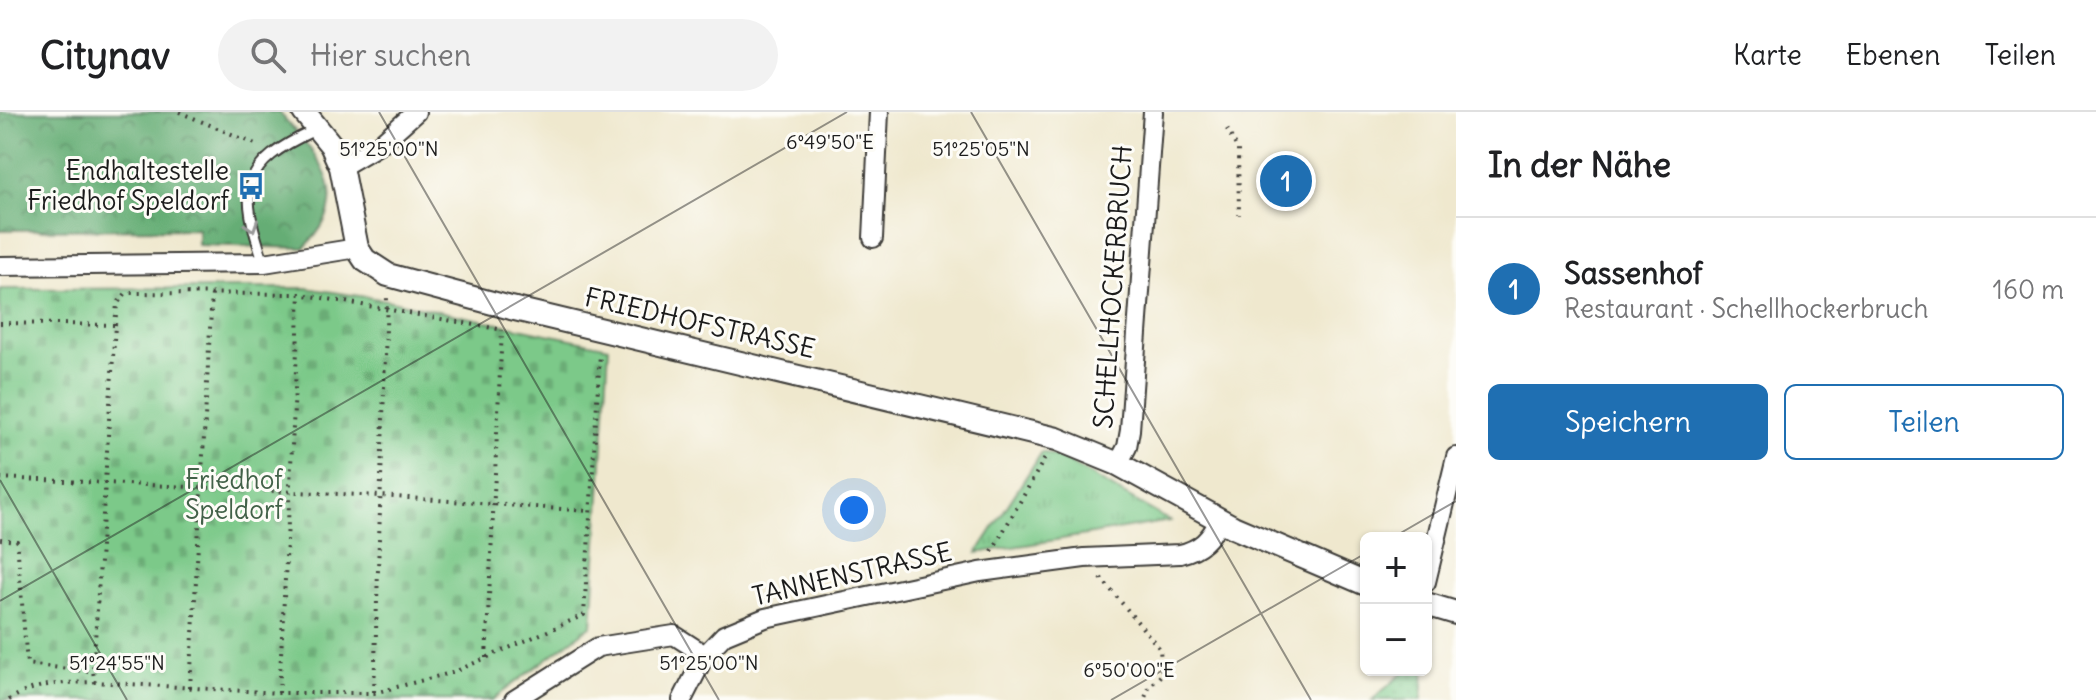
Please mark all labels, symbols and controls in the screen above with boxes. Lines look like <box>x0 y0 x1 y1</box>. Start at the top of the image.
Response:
search box <box>218 19 778 91</box>
text: Citynav <box>40 32 170 79</box>
icon: search <box>246 33 290 77</box>
text: Hier suchen <box>310 36 471 74</box>
text: Karte <box>1733 37 1802 73</box>
text: Ebenen <box>1846 37 1940 73</box>
text: Teilen <box>1984 37 2056 73</box>
text: 6°49'50"E <box>786 129 874 154</box>
text: 51°25'00"N <box>339 136 439 161</box>
text: 51°25'05"N <box>932 136 1030 161</box>
text: In der Nähe <box>1488 143 1671 186</box>
street label: SCHELLHOCKERBRUCH <box>1086 144 1139 430</box>
pin: 1 <box>1260 151 1312 211</box>
place label: Endhaltestelle Friedhof Speldorf <box>27 154 229 217</box>
bus stop icon: Endhaltestelle Friedhof Speldorf <box>236 171 266 201</box>
one-way arrow <box>242 218 258 232</box>
text: Sassenhof <box>1564 254 1702 292</box>
text: 1 <box>1509 273 1519 306</box>
text: 160 m <box>1993 273 2064 306</box>
street label: FRIEDHOFSTRASSE <box>582 280 818 365</box>
text: Restaurant · Schellhockerbruch <box>1564 292 1929 325</box>
button: Speichern <box>1488 384 1768 460</box>
button: Teilen <box>1784 384 2064 460</box>
park label: Friedhof Speldorf <box>185 463 284 526</box>
your location <box>834 490 874 530</box>
map controls <box>1360 532 1432 676</box>
button: + <box>1360 532 1432 604</box>
street label: TANNENSTRASSE <box>749 535 955 613</box>
button: − <box>1360 604 1432 676</box>
text: 51°24'55"N <box>69 650 165 675</box>
text: 51°25'00"N <box>659 650 759 675</box>
text: 6°50'00"E <box>1083 657 1175 682</box>

